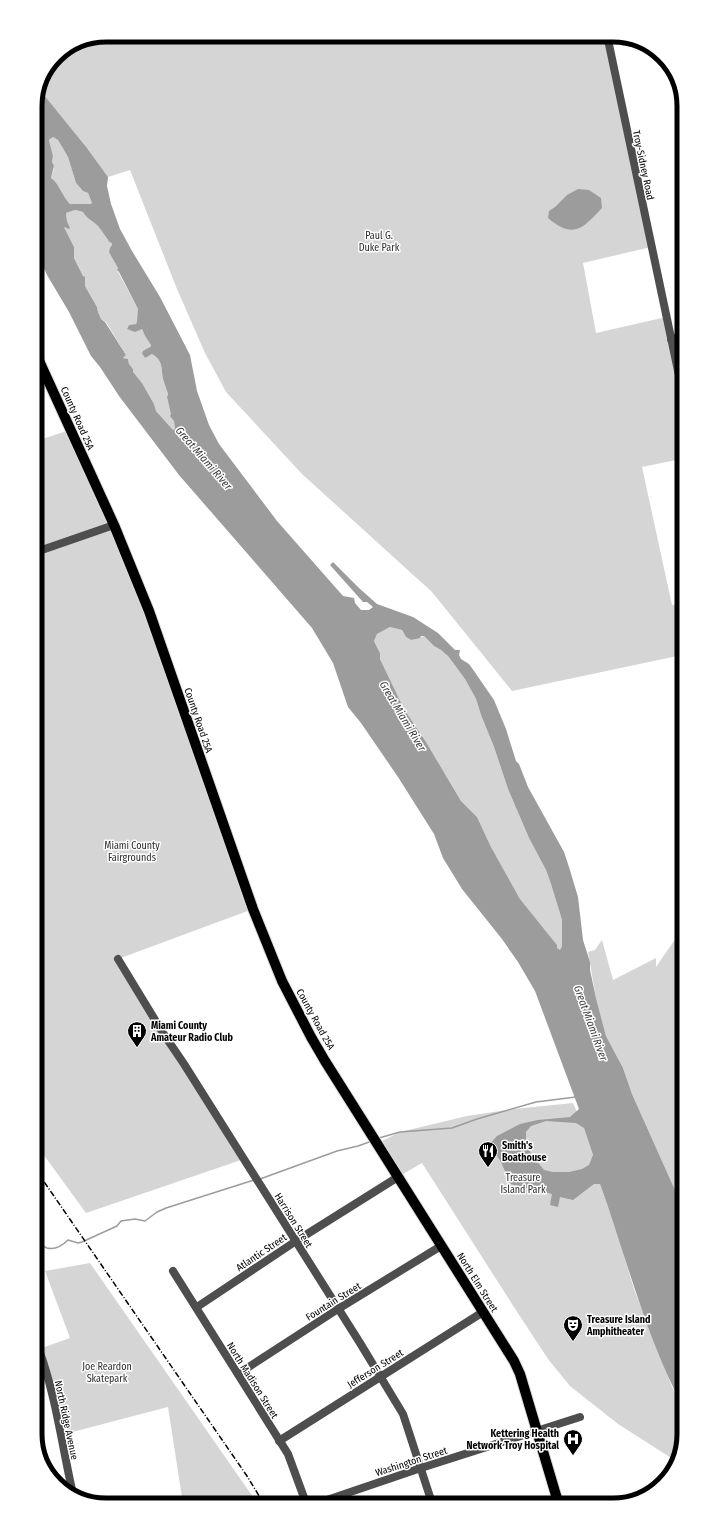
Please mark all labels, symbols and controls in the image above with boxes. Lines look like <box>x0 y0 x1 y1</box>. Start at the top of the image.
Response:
street label: Troy-Sidney Road <box>630 129 656 201</box>
park label: Paul G. Duke Park <box>359 230 400 254</box>
street label: County Road 25A <box>58 385 97 453</box>
water label: Great Miami River <box>173 424 235 493</box>
water label: Great Miami River <box>377 679 429 755</box>
street label: County Road 25A <box>181 686 215 755</box>
park label: Miami County Fairgrounds <box>104 840 160 864</box>
water label: Great Miami River <box>571 984 611 1064</box>
street label: County Road 25A <box>293 987 337 1053</box>
building icon: Miami County Amateur Radio Club <box>126 1020 148 1048</box>
place label: Miami County Amateur Radio Club <box>150 1020 233 1044</box>
restaurant icon: Smith's Boathouse <box>477 1140 499 1168</box>
place label: Smith's Boathouse <box>502 1140 547 1164</box>
park label: Treasure Island Park <box>500 1172 546 1196</box>
street label: Harrison Street <box>272 1191 315 1251</box>
street label: Atlantic Street <box>234 1231 290 1274</box>
street label: North Elm Street <box>454 1251 501 1315</box>
street label: Fountain Street <box>304 1280 364 1324</box>
theatre icon: Treasure Island Amphitheater <box>562 1314 584 1342</box>
place label: Treasure Island Amphitheater <box>586 1314 650 1338</box>
street label: North Madison Street <box>224 1340 281 1421</box>
street label: Jefferson Street <box>345 1346 406 1391</box>
park label: Joe Reardon Skatepark <box>82 1361 132 1385</box>
street label: North Ridge Avenue <box>52 1379 80 1461</box>
place label: Kettering Health Network Troy Hospital <box>467 1428 559 1452</box>
hospital icon: Kettering Health Network Troy Hospital <box>562 1428 584 1456</box>
street label: Washington Street <box>374 1444 449 1479</box>

